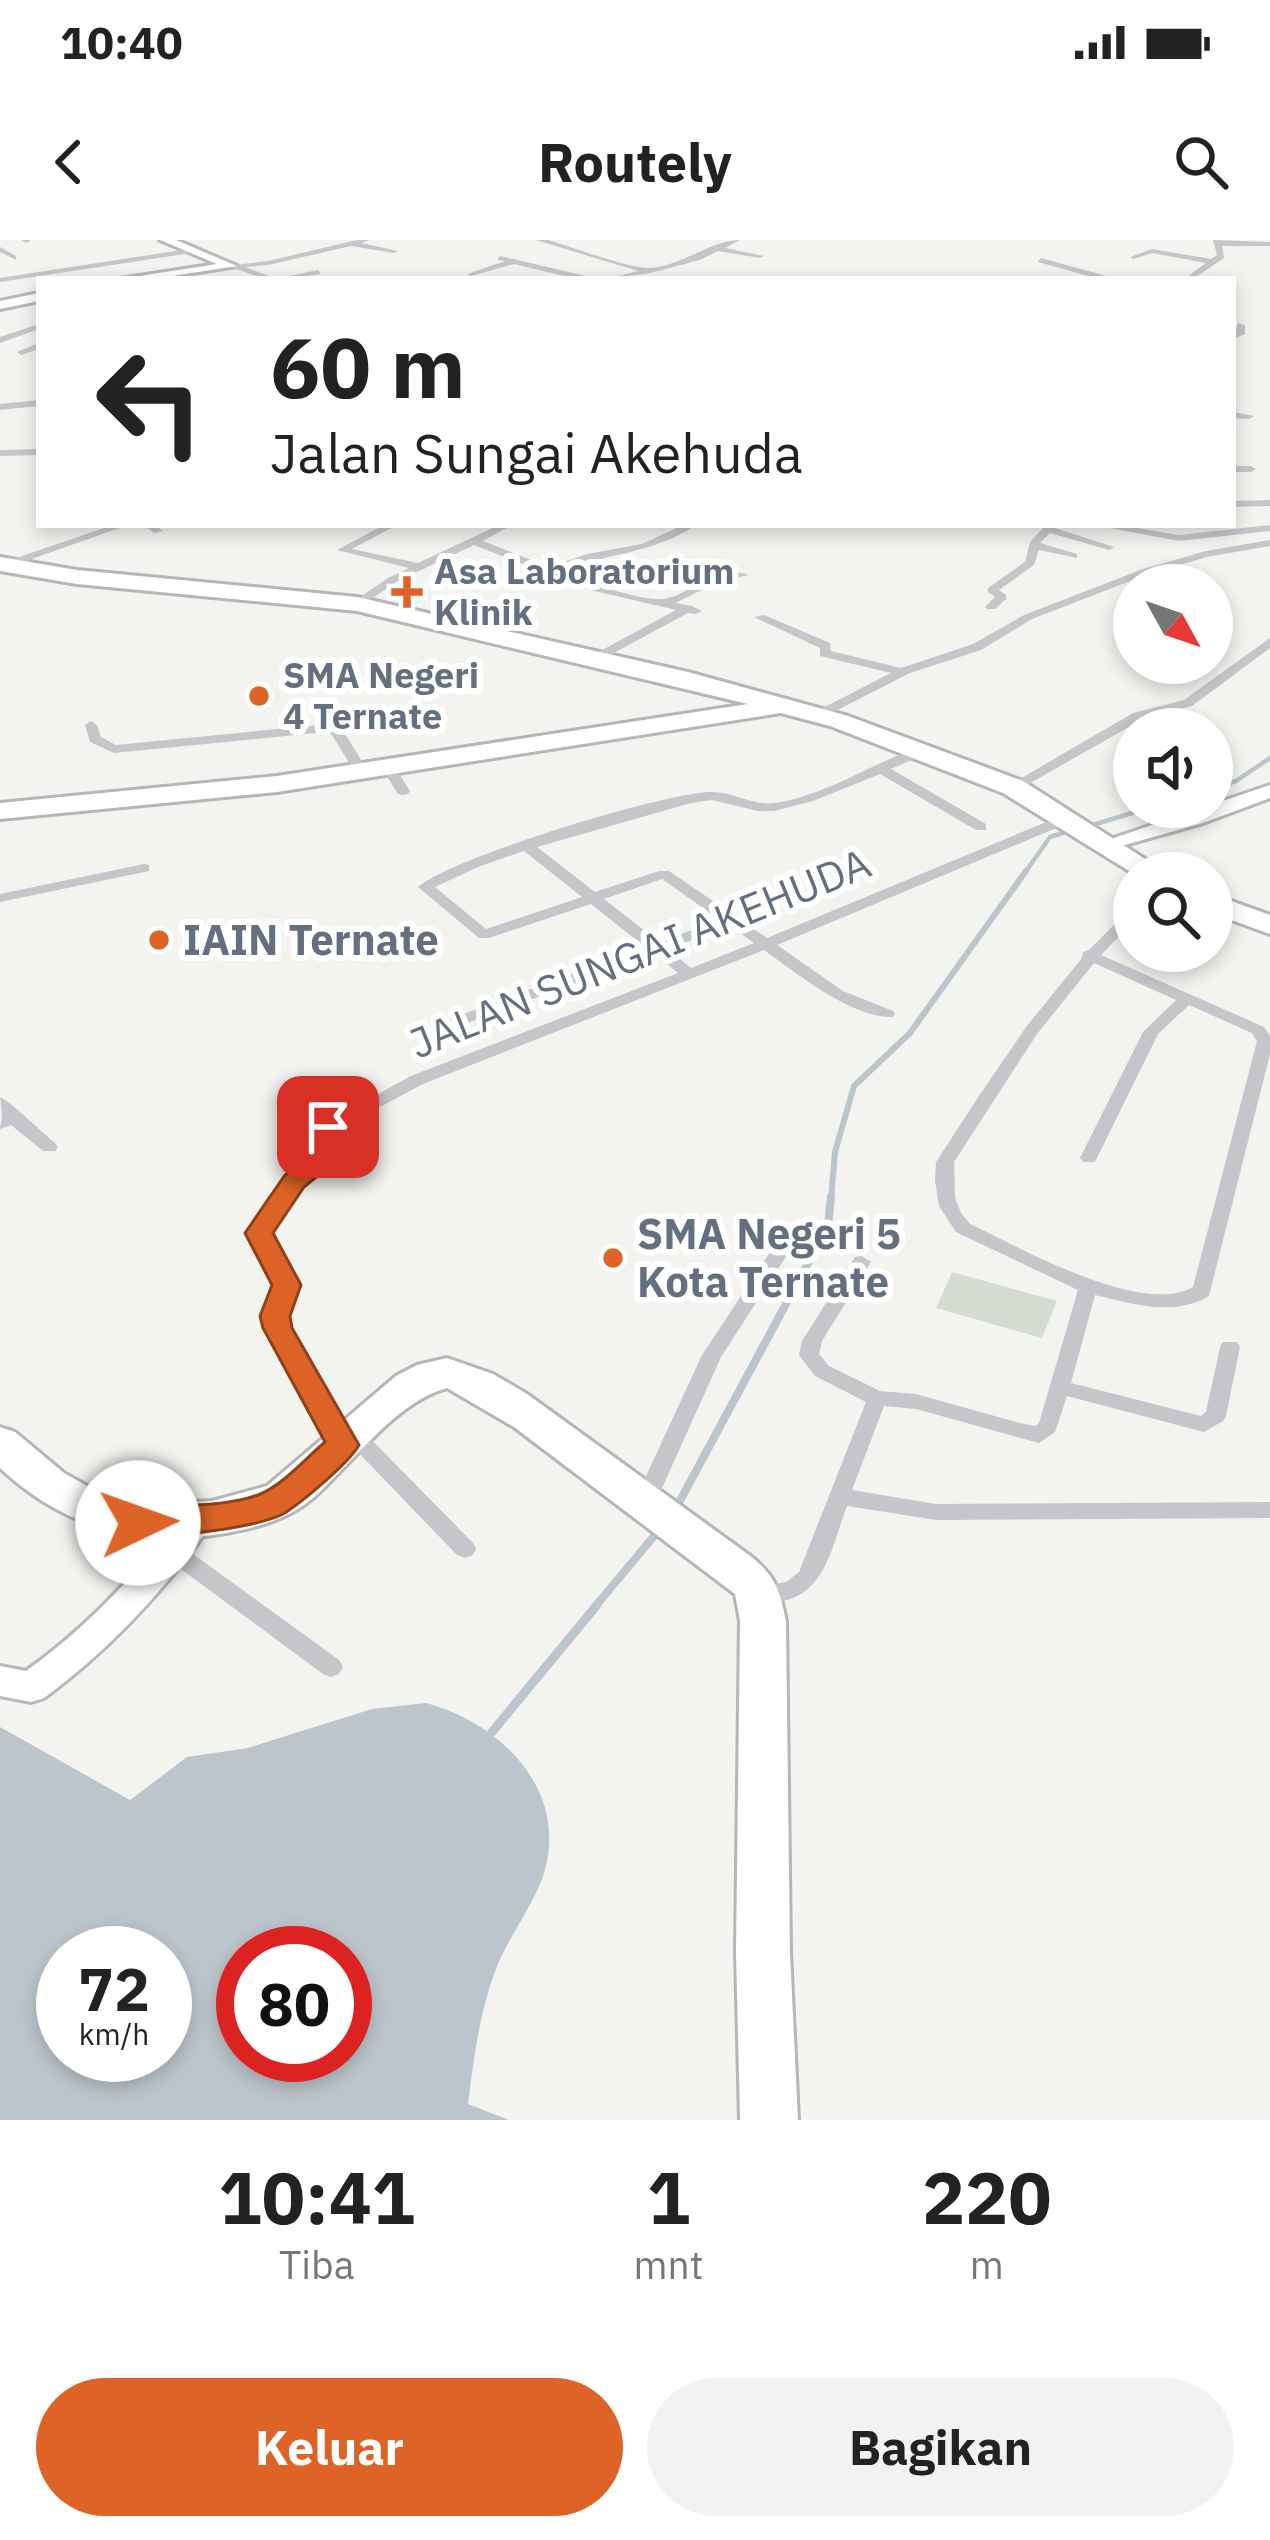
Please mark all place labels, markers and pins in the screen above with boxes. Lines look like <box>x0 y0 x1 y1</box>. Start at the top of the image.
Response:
place label: Asa Laboratorium Klinik <box>434 547 734 635</box>
marker: Asa Laboratorium Klinik <box>391 576 423 608</box>
place label: SMA Negeri 4 Ternate <box>283 651 479 739</box>
marker: SMA Negeri 4 Ternate <box>246 683 272 709</box>
place label: IAIN Ternate <box>183 912 439 967</box>
marker: IAIN Ternate <box>146 927 172 953</box>
pin <box>277 1076 379 1178</box>
place label: SMA Negeri 5 Kota Ternate <box>637 1206 901 1309</box>
marker: SMA Negeri 5 Kota Ternate <box>600 1245 626 1271</box>

